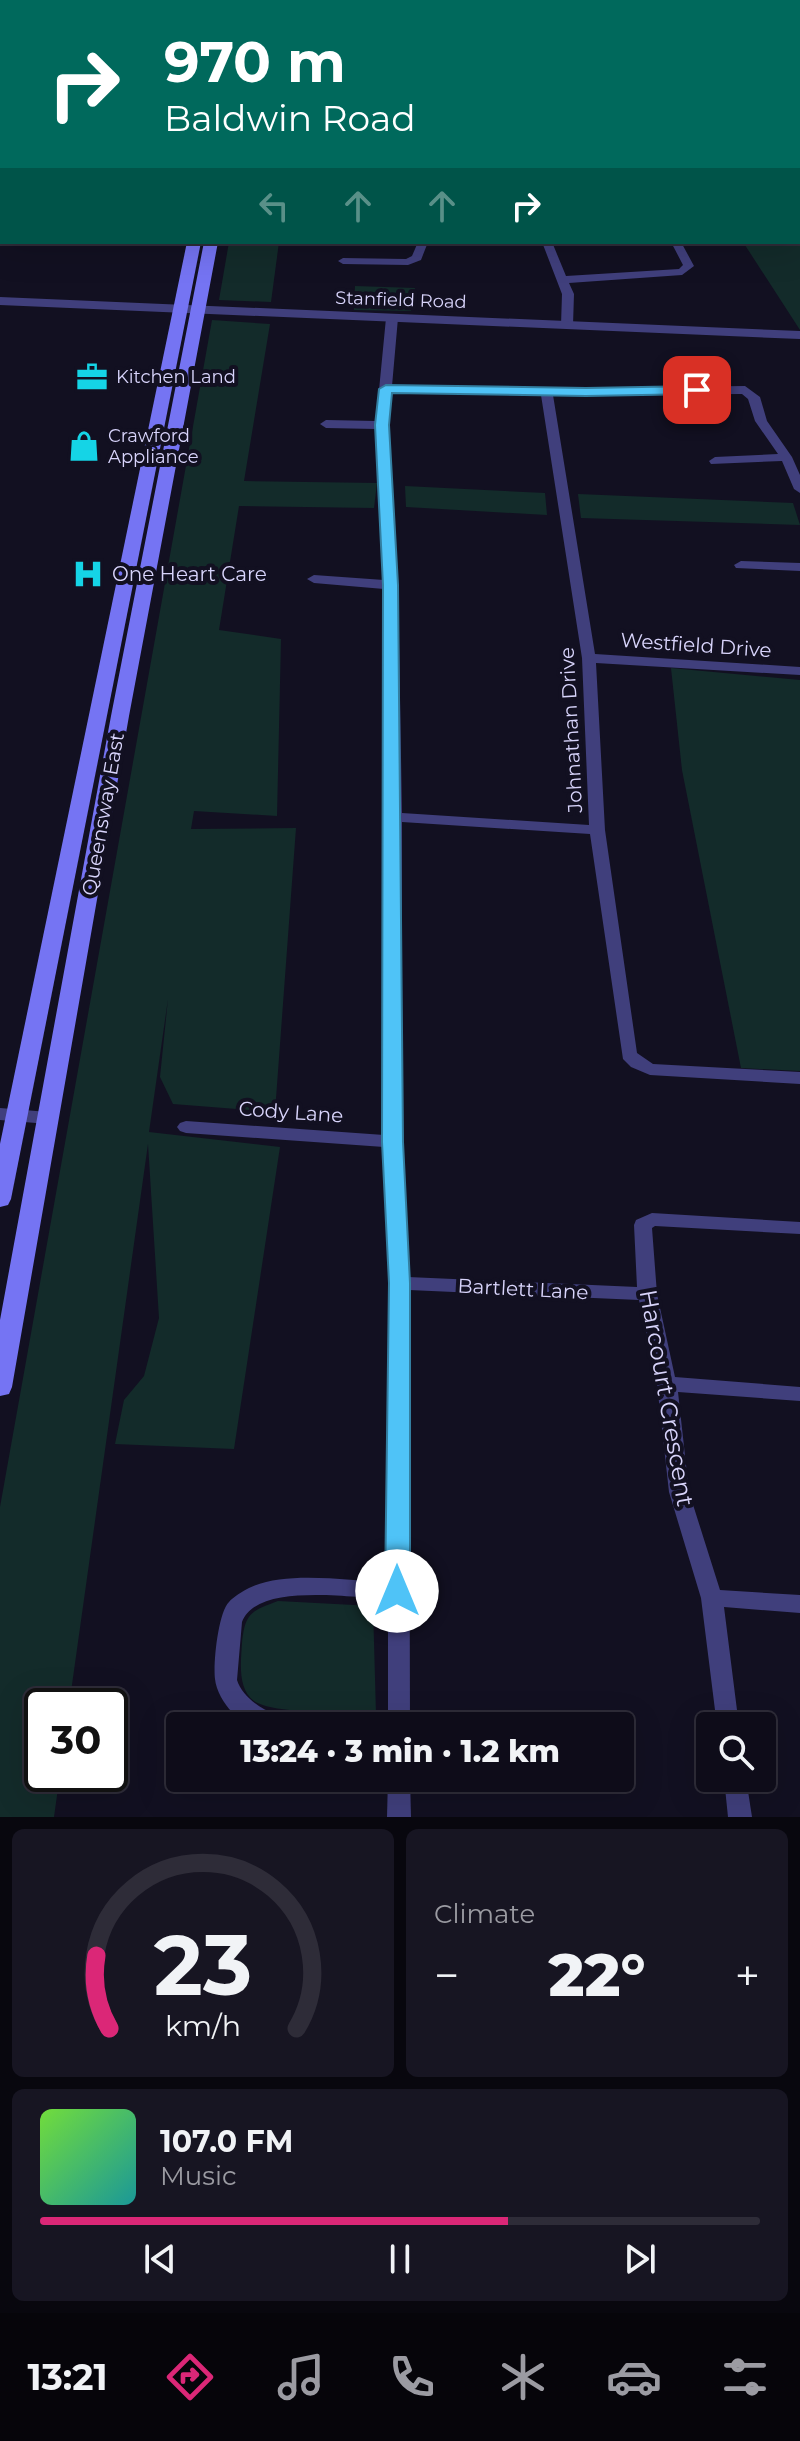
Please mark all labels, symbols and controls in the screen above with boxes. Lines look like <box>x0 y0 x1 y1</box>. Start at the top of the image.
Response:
text: 970 m <box>164 28 346 96</box>
icon: right <box>32 32 136 136</box>
text: Baldwin Road <box>164 96 416 140</box>
icon: left <box>252 184 296 228</box>
icon: ahead <box>336 184 380 228</box>
icon: ahead <box>420 184 464 228</box>
icon: right <box>504 184 548 228</box>
street label: Stanfield Road <box>335 287 467 313</box>
pin <box>663 356 731 424</box>
office icon: Kitchen Land <box>75 360 109 394</box>
place label: Kitchen Land <box>116 366 236 388</box>
icon: arrive <box>675 368 719 412</box>
place label: Crawford Appliance <box>108 425 199 468</box>
shop icon: Crawford Appliance <box>67 429 101 463</box>
hospital icon: One Heart Care <box>71 557 105 591</box>
place label: One Heart Care <box>112 562 267 586</box>
street label: Westfield Drive <box>620 628 772 662</box>
street label: Johnathan Drive <box>555 646 587 815</box>
street label: Queensway East <box>77 731 129 897</box>
street label: Cody Lane <box>238 1096 344 1128</box>
street label: Bartlett Lane <box>457 1274 589 1304</box>
street label: Harcourt Crescent <box>634 1287 700 1509</box>
position arrow <box>355 1549 439 1633</box>
speed limit sign: 30 <box>24 1688 128 1792</box>
map controls <box>696 1712 776 1792</box>
button: search <box>696 1712 776 1792</box>
text: 13:24 · 3 min · 1.2 km <box>240 1733 560 1770</box>
text: Climate <box>434 1898 535 1930</box>
text: 23 <box>154 1914 252 2016</box>
text: 22° <box>549 1938 645 2011</box>
text: − <box>434 1948 459 2002</box>
text: + <box>735 1948 760 2002</box>
text: km/h <box>165 2008 241 2043</box>
text: 107.0 FM <box>160 2123 293 2160</box>
text: Music <box>160 2160 237 2192</box>
icon: previous <box>138 2237 182 2281</box>
icon: pause <box>378 2237 422 2281</box>
icon: next <box>618 2237 662 2281</box>
icon: directions <box>162 2349 218 2405</box>
icon: music <box>273 2349 329 2405</box>
icon: phone <box>384 2349 440 2405</box>
icon: climate <box>495 2349 551 2405</box>
icon: car <box>606 2349 662 2405</box>
icon: filters <box>717 2349 773 2405</box>
text: 13:21 <box>27 2355 108 2399</box>

